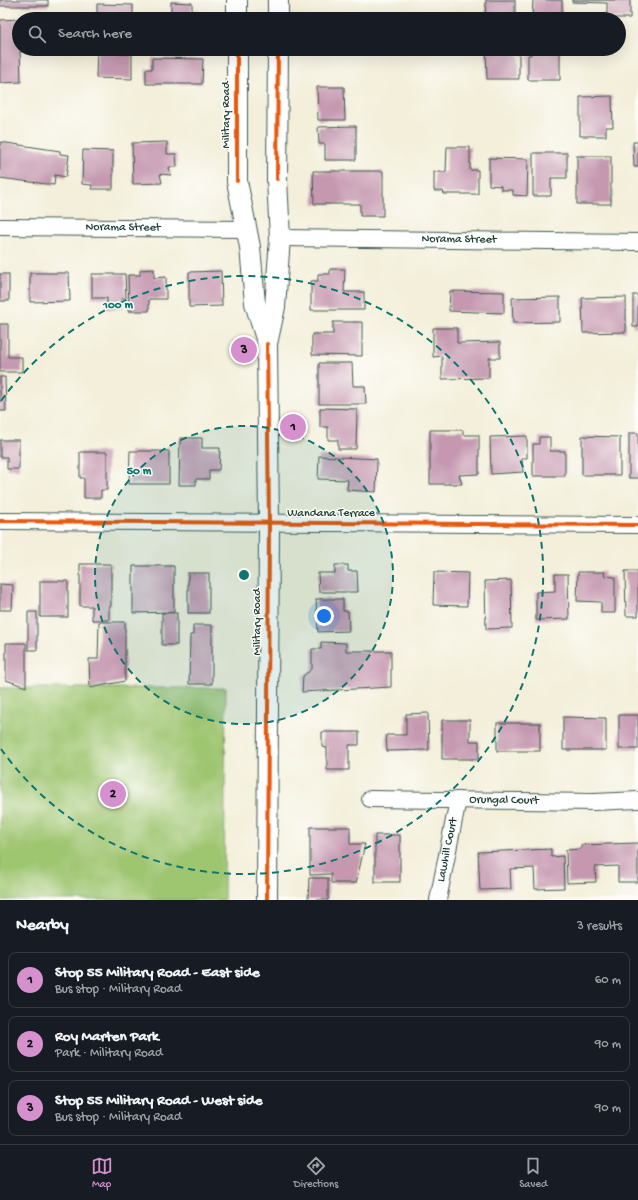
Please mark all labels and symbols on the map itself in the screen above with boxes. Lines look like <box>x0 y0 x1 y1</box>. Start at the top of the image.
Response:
street label: Military Road <box>220 81 234 148</box>
street label: Norama Street <box>85 221 162 235</box>
street label: Norama Street <box>421 233 498 247</box>
text: 100 m <box>102 299 133 313</box>
pin: 3 <box>231 335 257 365</box>
pin: 1 <box>280 412 306 442</box>
text: 50 m <box>127 465 152 479</box>
street label: Wandana Terrace <box>287 507 376 521</box>
centre of rings <box>237 568 251 582</box>
street label: Military Road <box>251 588 265 655</box>
your location <box>314 606 334 626</box>
pin: 2 <box>100 779 126 809</box>
street label: Orungal Court <box>469 793 540 808</box>
street label: Lawhill Court <box>435 816 461 883</box>

